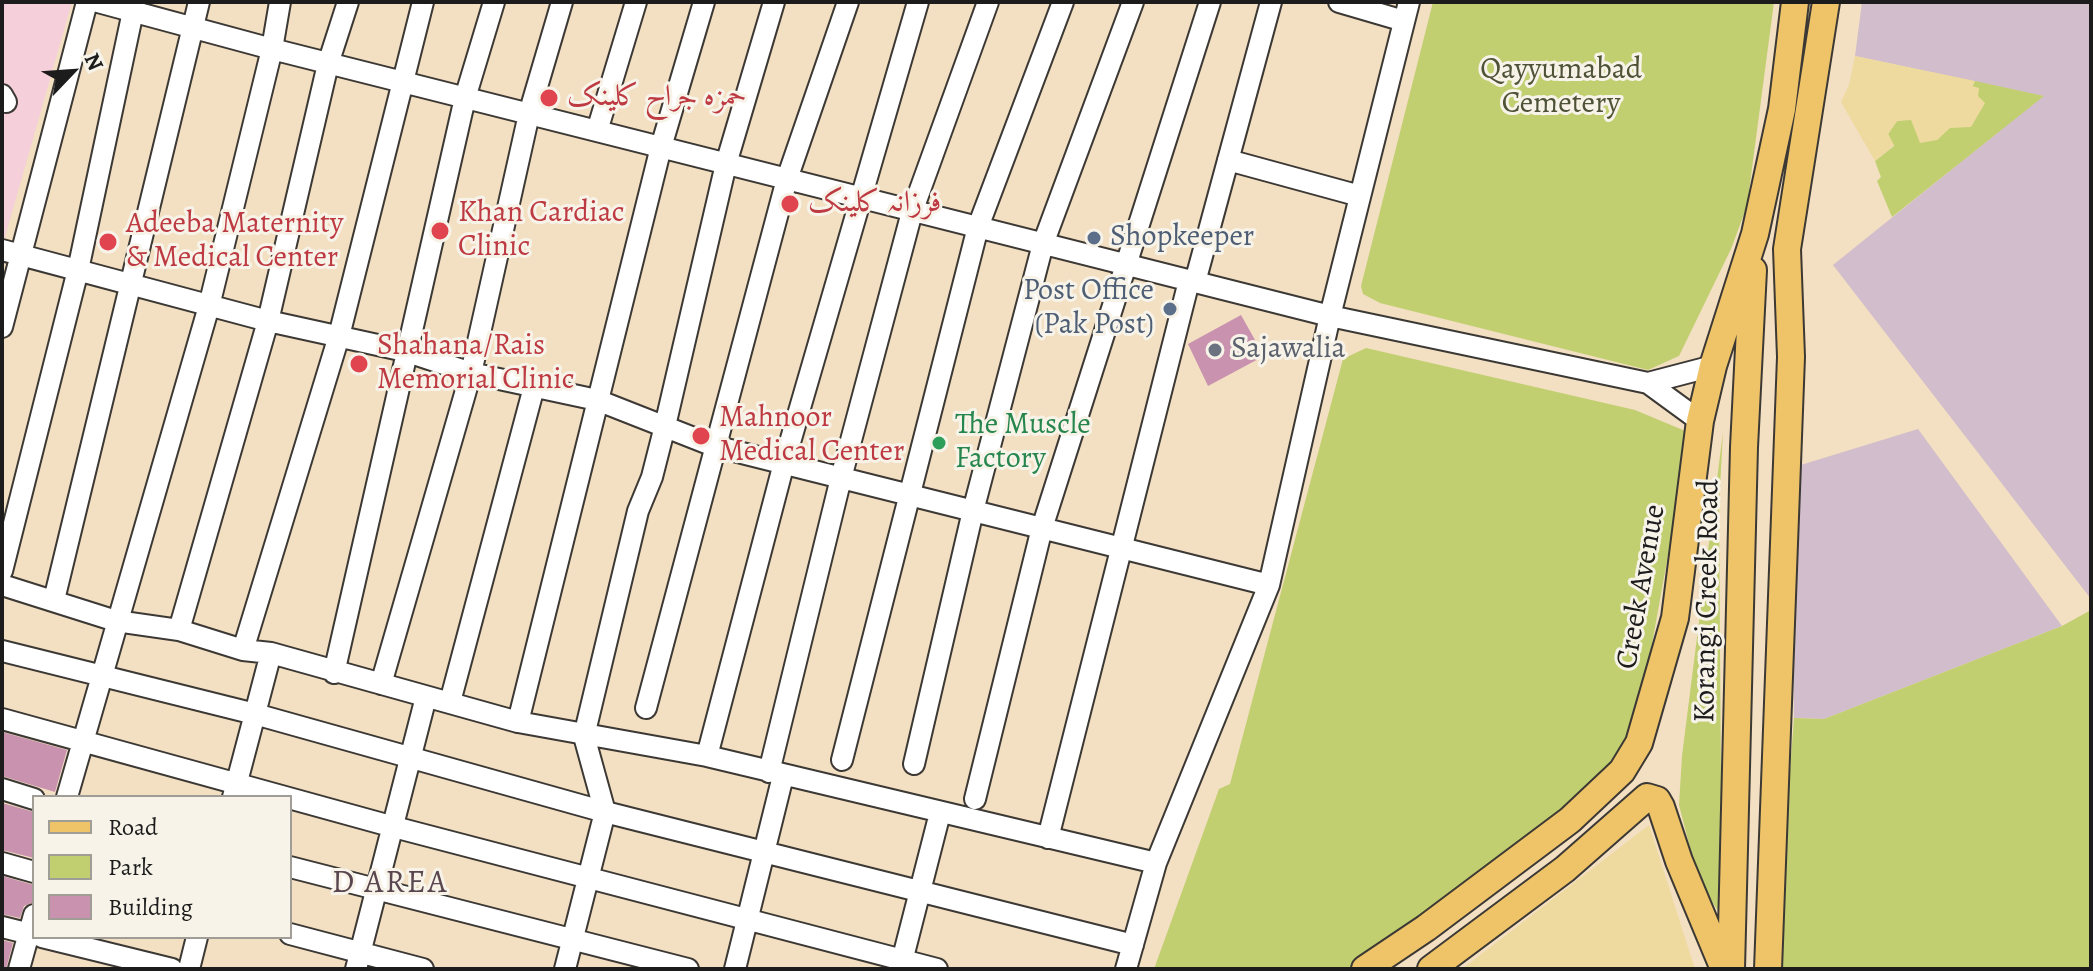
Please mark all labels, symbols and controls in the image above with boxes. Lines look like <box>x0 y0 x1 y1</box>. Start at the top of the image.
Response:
north arrow <box>32 32 112 112</box>
text: N <box>77 48 111 75</box>
park label: Qayyumabad Cemetery <box>1480 53 1642 124</box>
place label: حمزہ جراح کلینک <box>567 80 747 116</box>
marker: حمزہ جراح کلینک <box>538 87 560 109</box>
place label: فرزانہ کلینک <box>808 186 941 222</box>
marker: فرزانہ کلینک <box>779 193 801 215</box>
place label: Khan Cardiac Clinic <box>458 196 624 266</box>
place label: Adeeba Maternity & Medical Center <box>126 207 343 278</box>
marker: Khan Cardiac Clinic <box>429 220 451 242</box>
place label: Shopkeeper <box>1110 220 1254 256</box>
marker: Shopkeeper <box>1085 229 1103 247</box>
marker: Adeeba Maternity & Medical Center <box>97 231 119 253</box>
place label: Post Office (Pak Post) <box>1023 274 1154 344</box>
marker: Post Office (Pak Post) <box>1161 300 1179 318</box>
place label: Shahana/Rais Memorial Clinic <box>377 329 575 400</box>
place label: Sajawalia <box>1231 332 1346 368</box>
marker: Sajawalia <box>1206 341 1224 359</box>
marker: Shahana/Rais Memorial Clinic <box>348 353 370 375</box>
place label: Mahnoor Medical Center <box>719 401 904 472</box>
place label: The Muscle Factory <box>955 408 1091 478</box>
marker: Mahnoor Medical Center <box>690 425 712 447</box>
marker: The Muscle Factory <box>930 434 948 452</box>
street label: Korangi Creek Road <box>1688 479 1728 723</box>
street label: Creek Avenue <box>1610 502 1674 672</box>
legend <box>32 795 292 939</box>
text: Road <box>108 811 158 843</box>
text: Park <box>108 851 153 883</box>
district label: D AREA <box>332 865 448 903</box>
text: Building <box>108 891 193 923</box>

